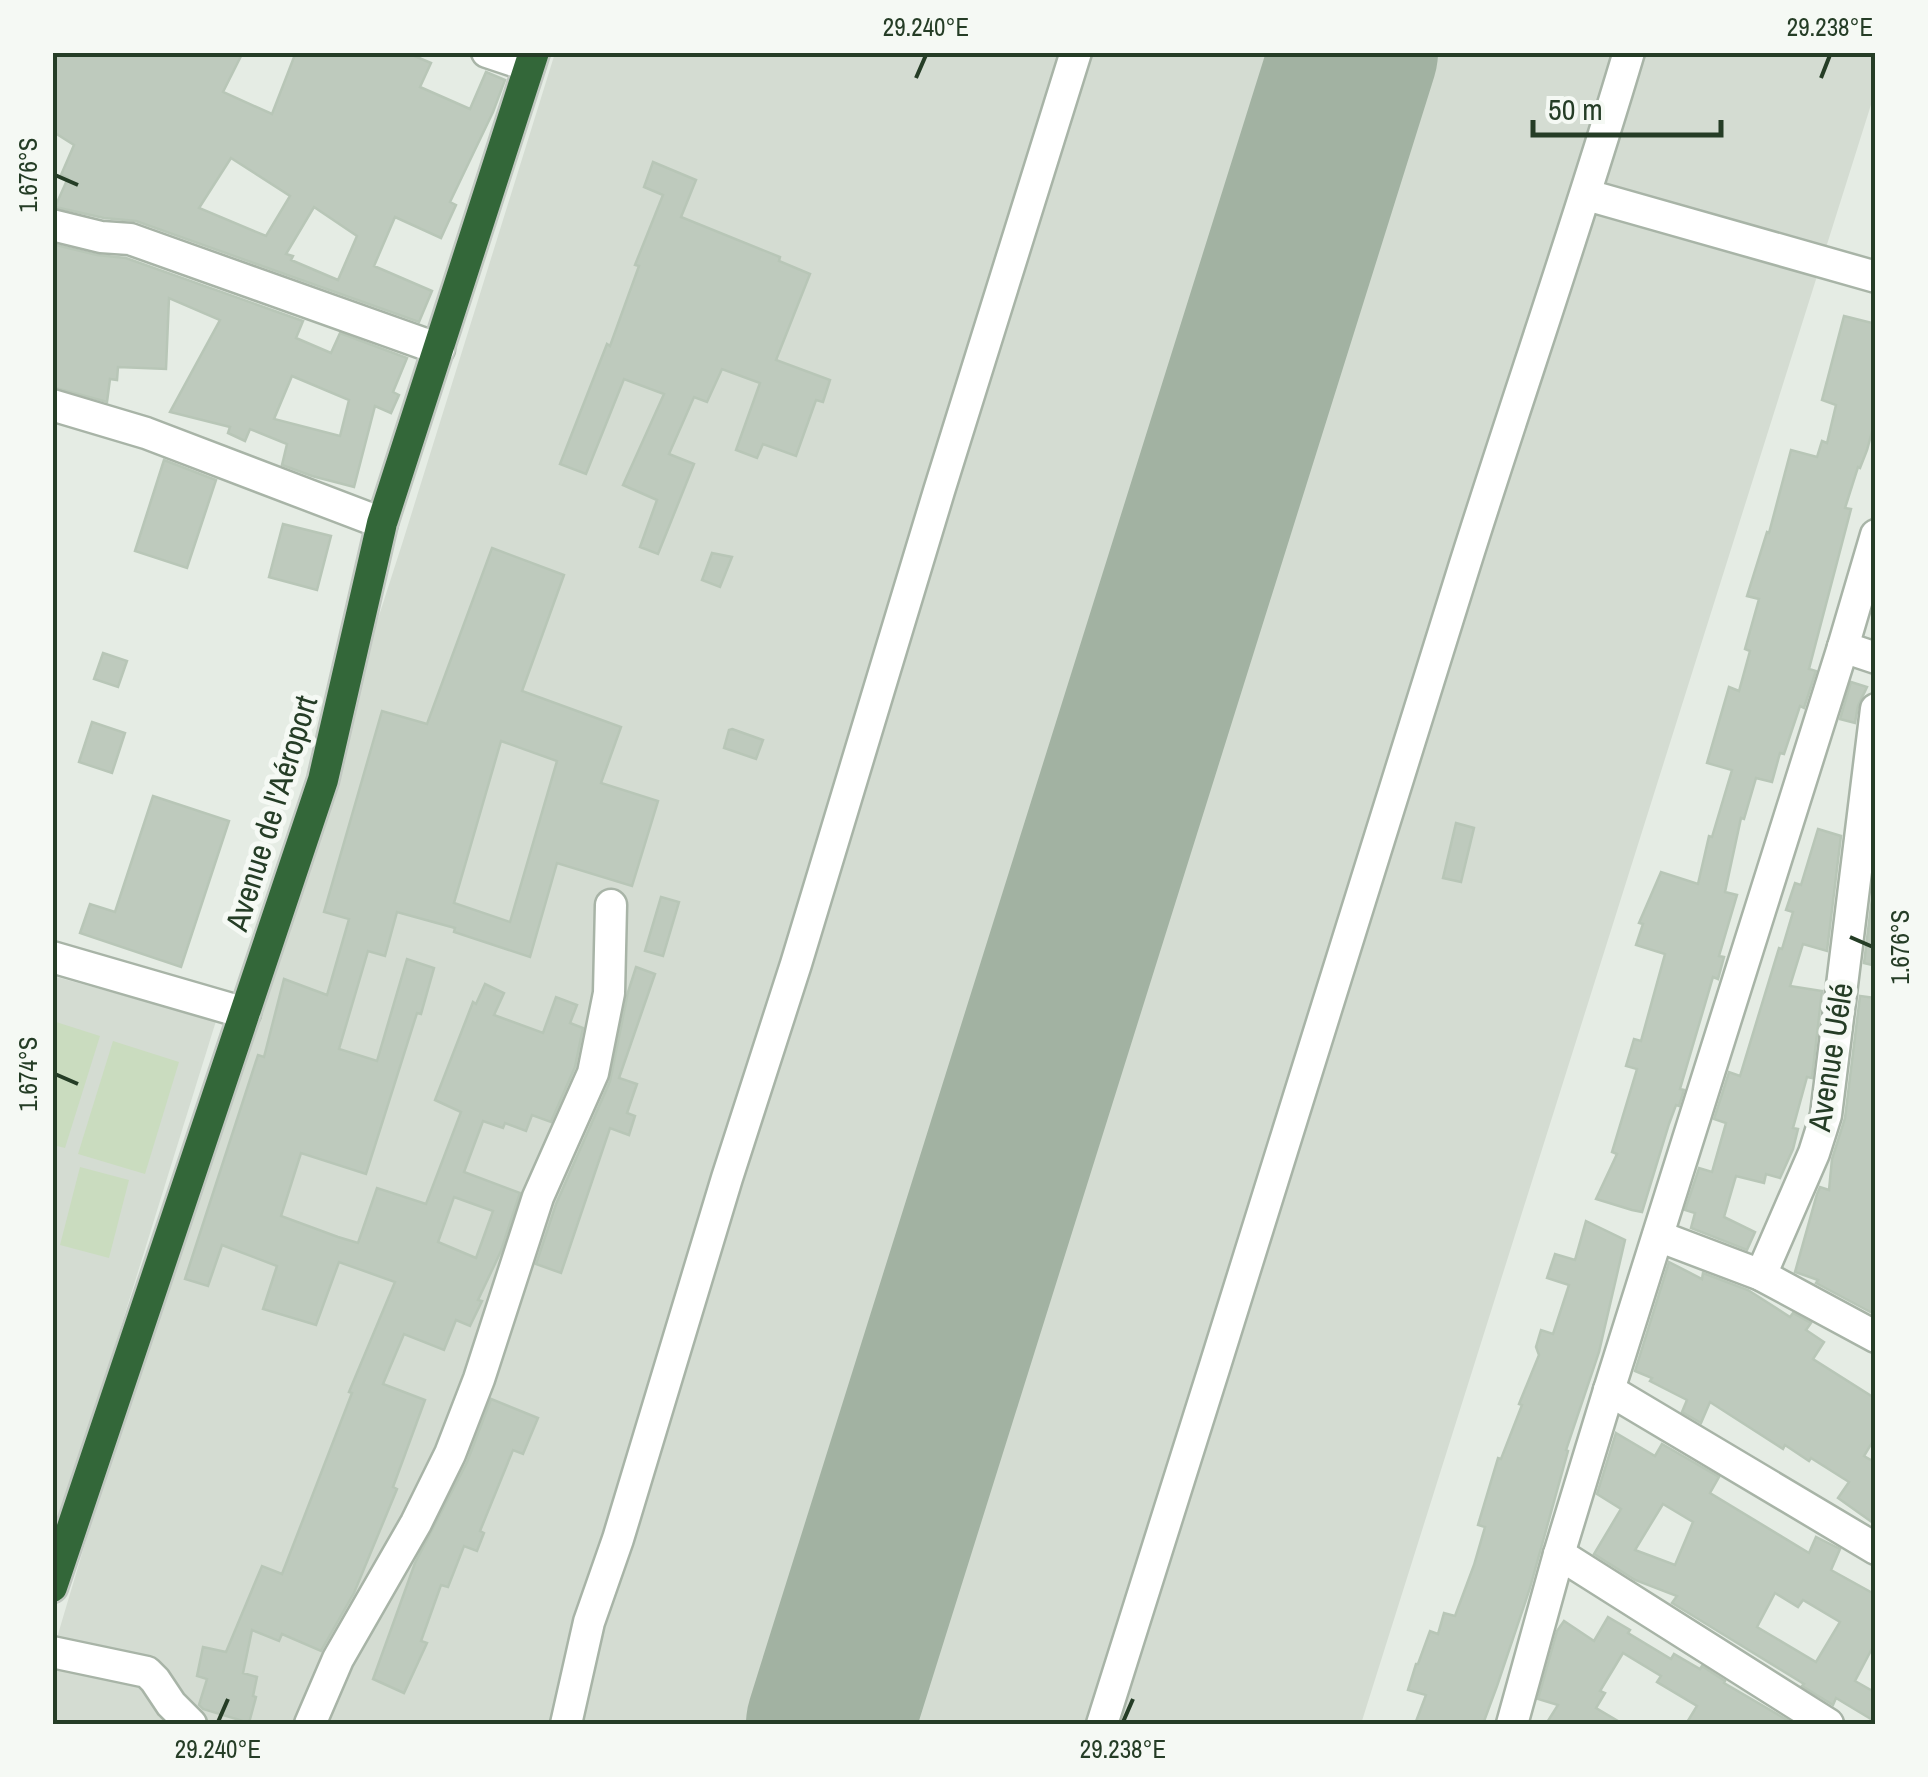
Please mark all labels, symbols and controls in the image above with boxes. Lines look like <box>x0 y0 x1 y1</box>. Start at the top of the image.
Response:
text: 29.240°E <box>883 10 969 44</box>
text: 29.238°E <box>1787 10 1873 44</box>
scale bar <box>1533 75 1720 137</box>
text: 50 m <box>1548 89 1603 129</box>
text: 1.676°S <box>11 138 45 212</box>
street label: Avenue de l'Aéroport <box>215 690 327 937</box>
text: 1.676°S <box>1883 910 1917 984</box>
street label: Avenue Uélé <box>1797 980 1863 1135</box>
text: 1.674°S <box>11 1037 45 1111</box>
text: 29.240°E <box>175 1732 261 1766</box>
text: 29.238°E <box>1080 1732 1166 1766</box>

